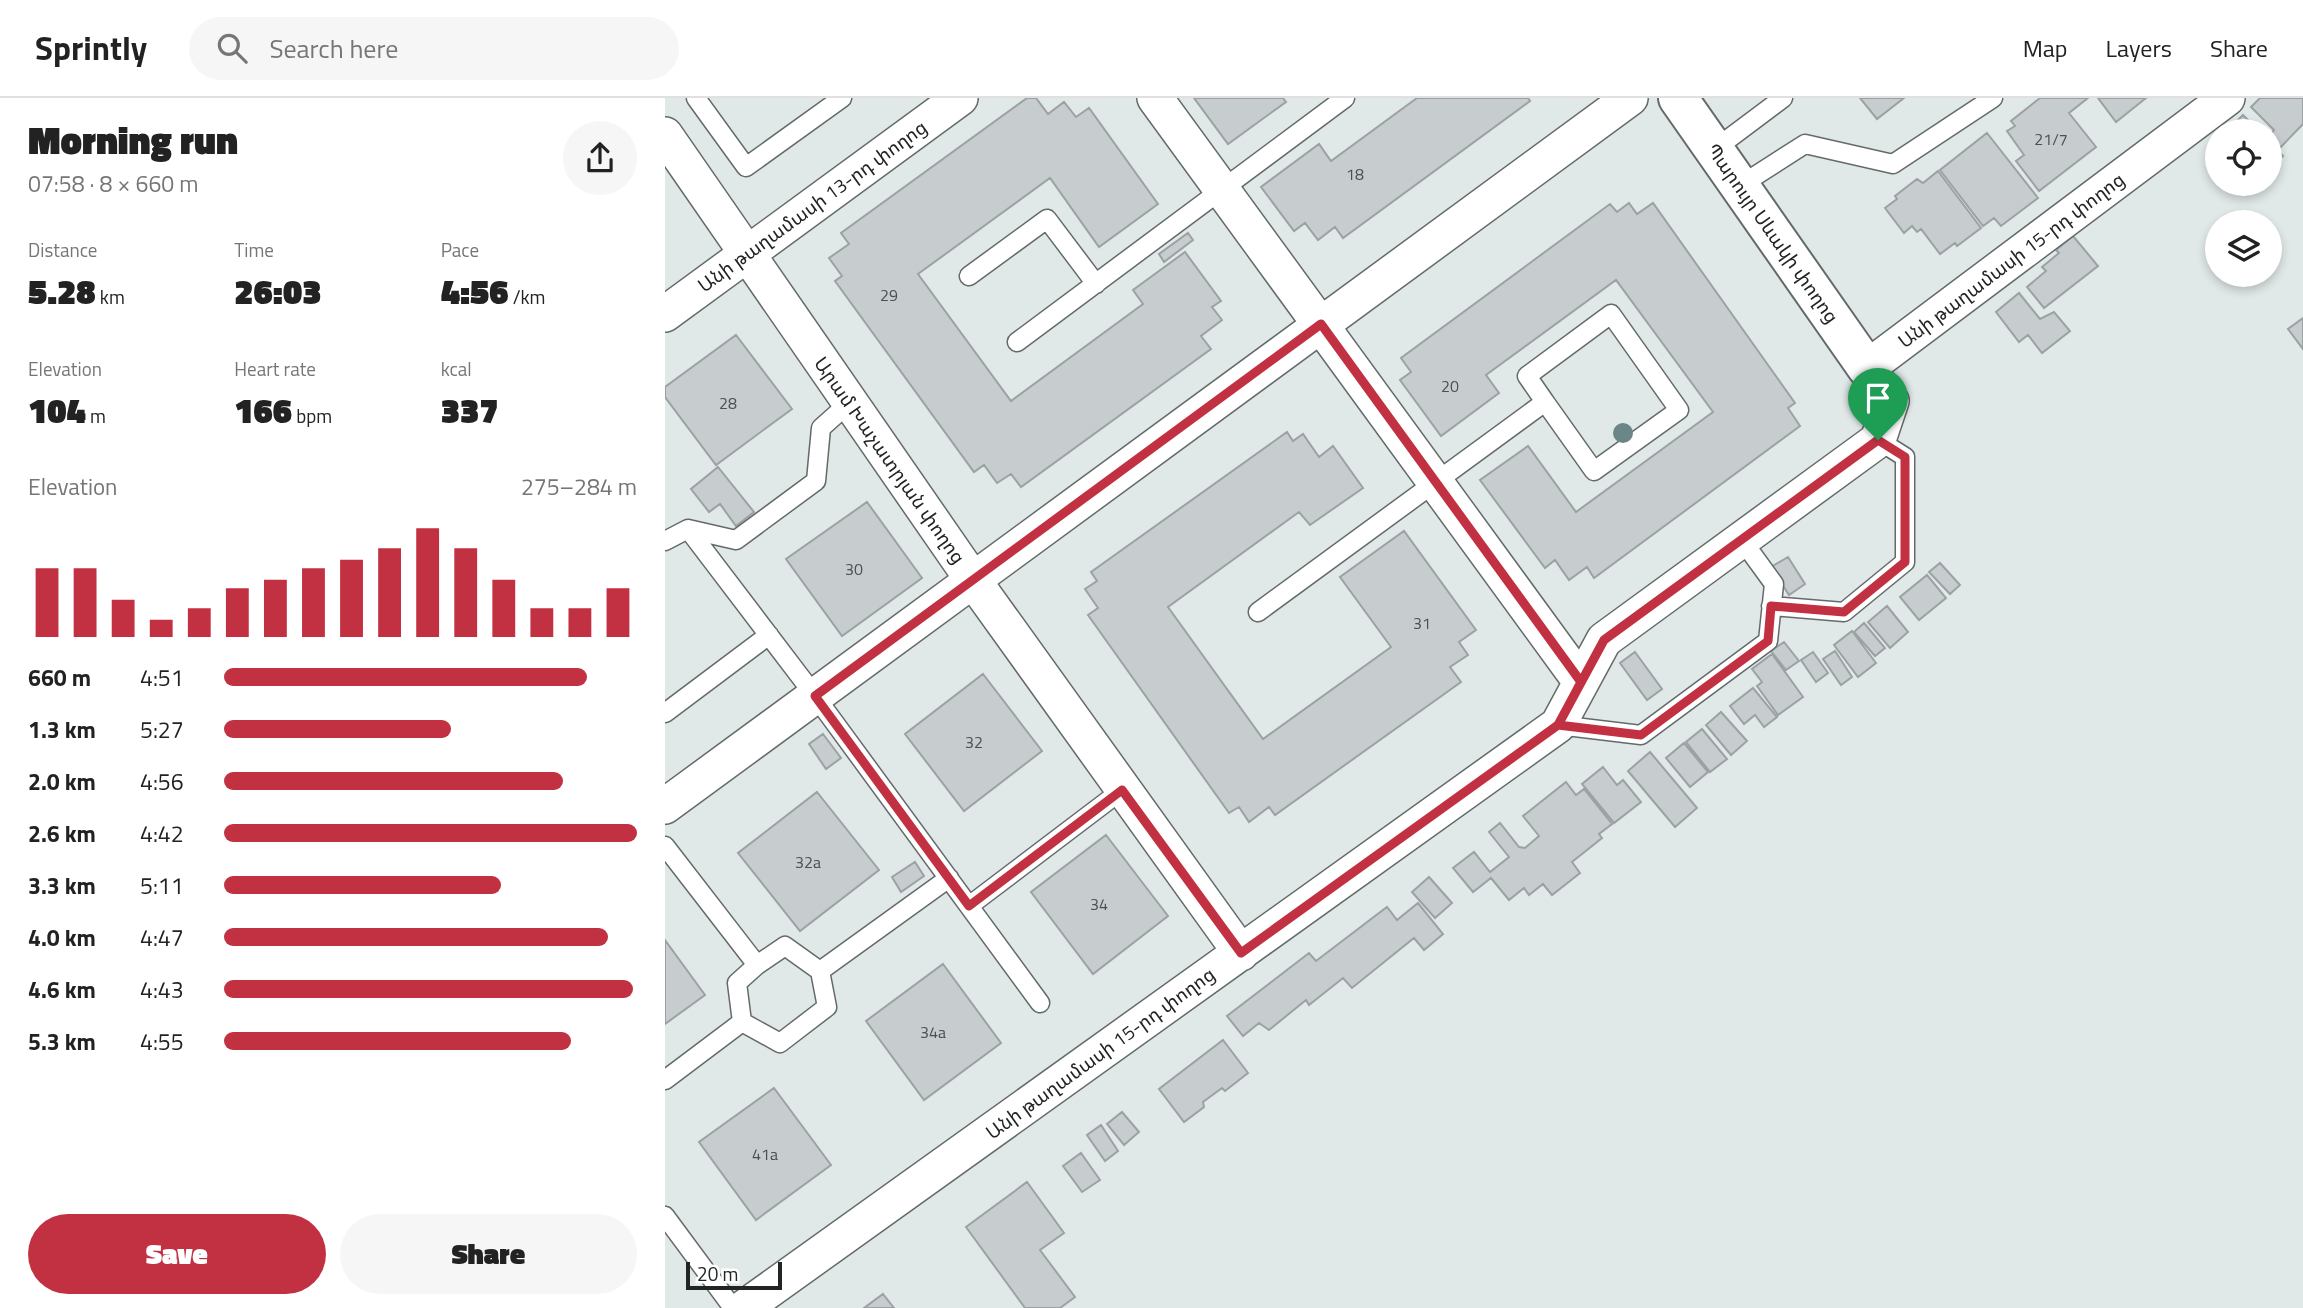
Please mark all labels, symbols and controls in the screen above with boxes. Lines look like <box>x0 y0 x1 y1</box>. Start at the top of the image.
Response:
search box <box>189 17 679 80</box>
text: Sprintly <box>35 23 147 73</box>
icon: search <box>213 29 251 67</box>
text: Search here <box>269 29 398 68</box>
text: Map <box>2023 30 2068 66</box>
text: Layers <box>2106 30 2172 66</box>
text: Share <box>2210 30 2268 66</box>
text: Morning run <box>28 111 238 169</box>
street label: Անի թաղամասի 13-րդ փողոց <box>691 112 932 299</box>
map controls <box>2205 119 2282 287</box>
button: locate <box>2205 119 2282 196</box>
button: share <box>563 121 637 195</box>
house number: 21/7 <box>2034 127 2068 151</box>
street label: Պարույր Սևակի փողոց <box>1700 137 1847 329</box>
house number: 18 <box>1346 162 1364 186</box>
street label: Անի թաղամասի 15-րդ փողոց <box>1891 165 2130 355</box>
text: 07:58 · 8 × 660 m <box>28 166 198 201</box>
button: layers <box>2205 210 2282 287</box>
text: Distance <box>28 235 97 264</box>
text: Time <box>234 235 274 264</box>
text: Pace <box>441 235 479 264</box>
text: 5.28 <box>28 264 96 318</box>
text: 26:03 <box>234 264 321 318</box>
text: 4:56 <box>441 264 509 318</box>
text: km <box>96 282 125 311</box>
text: /km <box>509 282 546 311</box>
house number: 29 <box>880 283 898 307</box>
street label: Արամ Խաչատրյան փողոց <box>808 350 973 569</box>
text: Elevation <box>28 354 102 383</box>
text: Heart rate <box>234 354 316 383</box>
text: kcal <box>441 354 472 383</box>
pin <box>1848 368 1908 440</box>
house number: 20 <box>1441 374 1459 398</box>
icon: arrive <box>1859 379 1897 417</box>
text: 104 <box>28 383 86 437</box>
text: 166 <box>234 383 292 437</box>
text: 337 <box>441 383 498 437</box>
house number: 28 <box>719 391 737 415</box>
text: m <box>86 401 106 430</box>
text: bpm <box>292 401 332 430</box>
text: Elevation <box>28 469 117 504</box>
text: 275–284 m <box>521 469 637 504</box>
house number: 30 <box>845 557 863 581</box>
house number: 31 <box>1413 611 1431 635</box>
text: 660 m <box>28 660 91 695</box>
text: 4:51 <box>140 660 184 695</box>
text: 1.3 km <box>28 712 96 747</box>
text: 5:27 <box>140 712 184 747</box>
house number: 32 <box>965 730 983 754</box>
text: 2.0 km <box>28 764 96 799</box>
text: 4:56 <box>140 764 184 799</box>
text: 2.6 km <box>28 816 96 851</box>
text: 4:42 <box>140 816 184 851</box>
house number: 32a <box>795 850 821 874</box>
text: 3.3 km <box>28 868 96 903</box>
text: 5:11 <box>140 868 184 903</box>
house number: 34 <box>1090 892 1108 916</box>
text: 4.0 km <box>28 920 96 955</box>
text: 4:47 <box>140 920 184 955</box>
street label: Անի թաղամասի 15-րդ փողոց <box>979 959 1220 1146</box>
text: 4.6 km <box>28 972 96 1007</box>
text: 4:43 <box>140 972 184 1007</box>
house number: 34a <box>920 1020 946 1044</box>
text: 5.3 km <box>28 1024 96 1059</box>
text: 4:55 <box>140 1024 184 1059</box>
house number: 41a <box>752 1142 778 1166</box>
button: Save <box>28 1214 326 1294</box>
button: Share <box>340 1214 637 1294</box>
scale bar <box>686 1259 782 1291</box>
text: 20 m <box>697 1259 738 1288</box>

